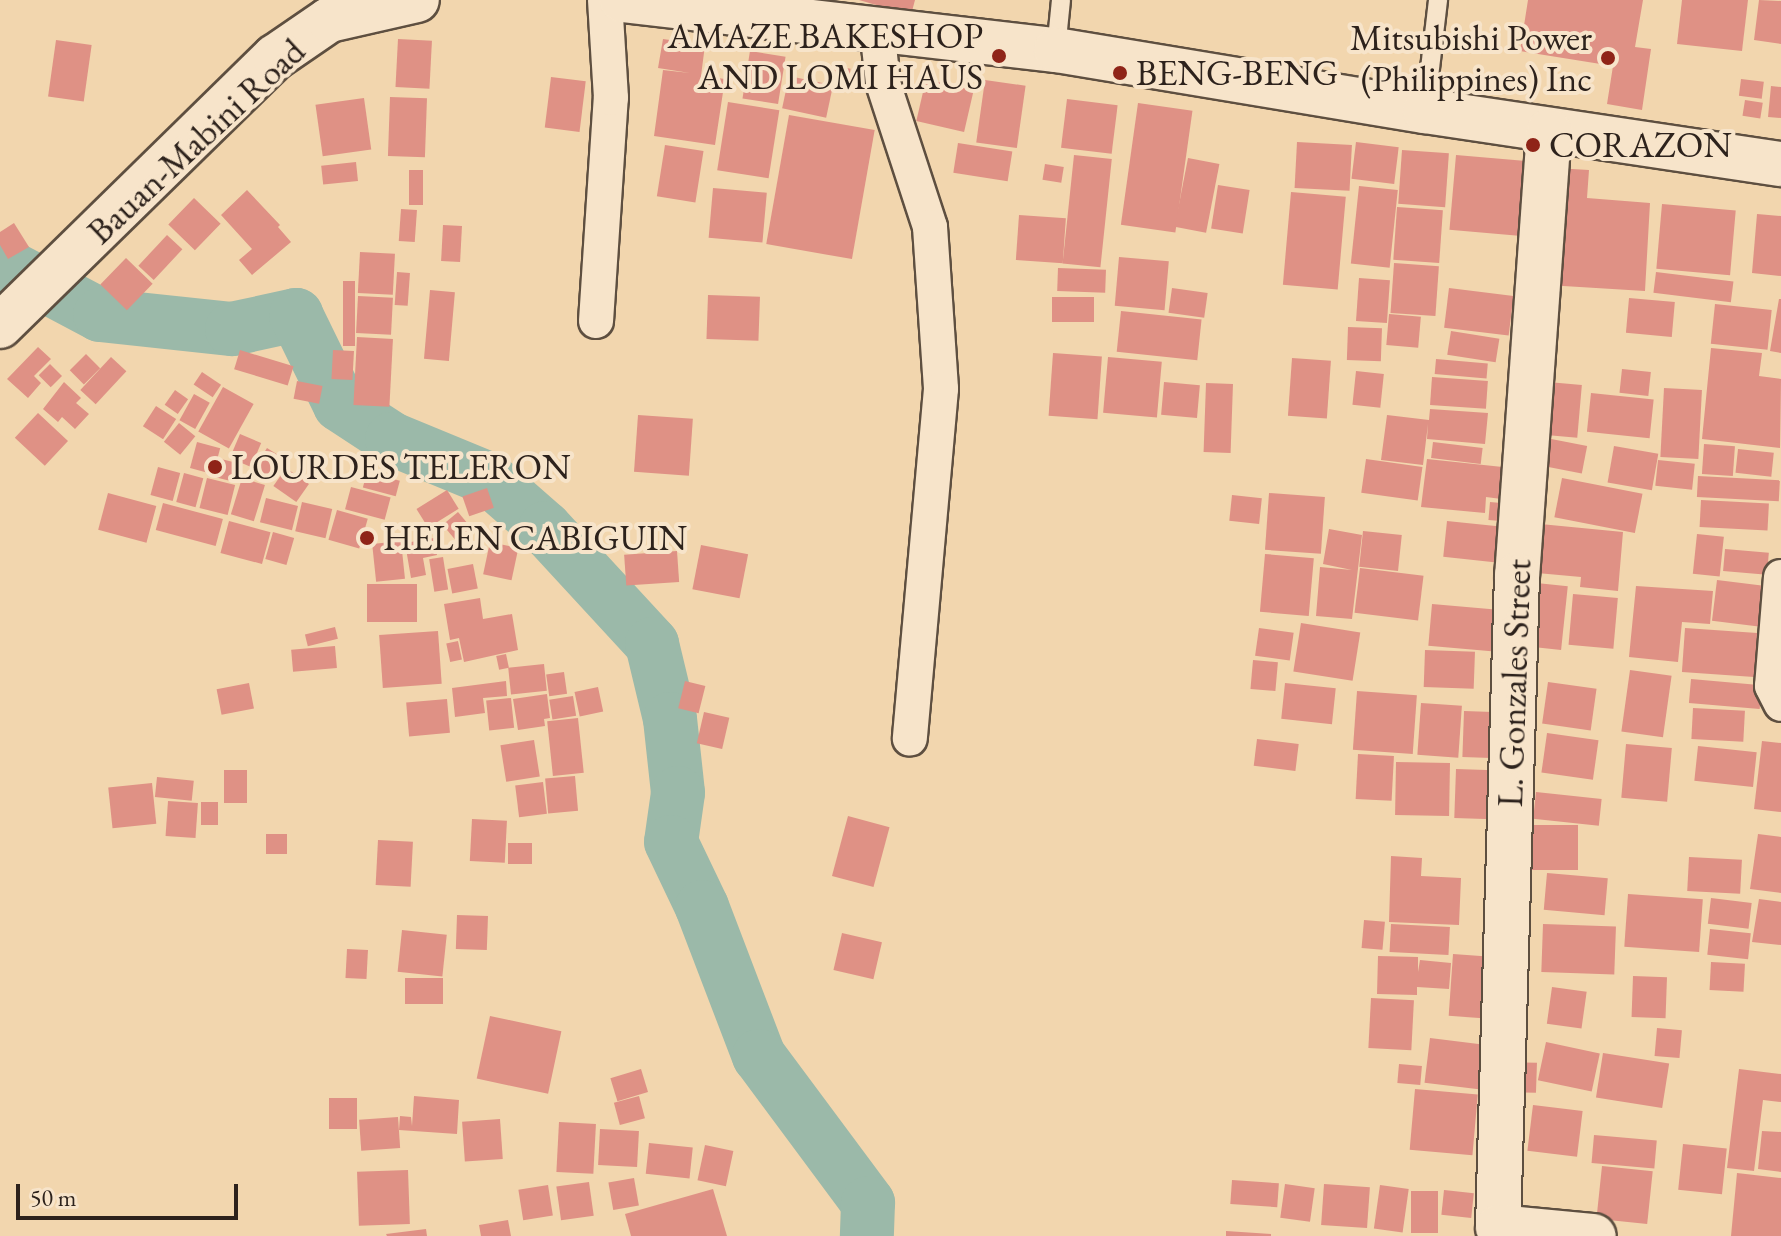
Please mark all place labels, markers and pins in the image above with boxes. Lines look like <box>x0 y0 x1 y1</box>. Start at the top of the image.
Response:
place label: AMAZE BAKESHOP AND LOMI HAUS <box>667 13 983 98</box>
place label: Mitsubishi Power (Philippines) Inc <box>1350 15 1592 100</box>
marker: AMAZE BAKESHOP AND LOMI HAUS <box>990 47 1008 65</box>
marker: Mitsubishi Power (Philippines) Inc <box>1599 49 1617 67</box>
place label: BENG-BENG <box>1136 51 1338 95</box>
marker: BENG-BENG <box>1111 64 1129 82</box>
place label: CORAZON <box>1549 123 1732 167</box>
marker: CORAZON <box>1524 136 1542 154</box>
place label: LOURDES TELERON <box>231 445 571 489</box>
marker: LOURDES TELERON <box>206 458 224 476</box>
place label: HELEN CABIGUIN <box>383 516 687 560</box>
marker: HELEN CABIGUIN <box>358 529 376 547</box>

